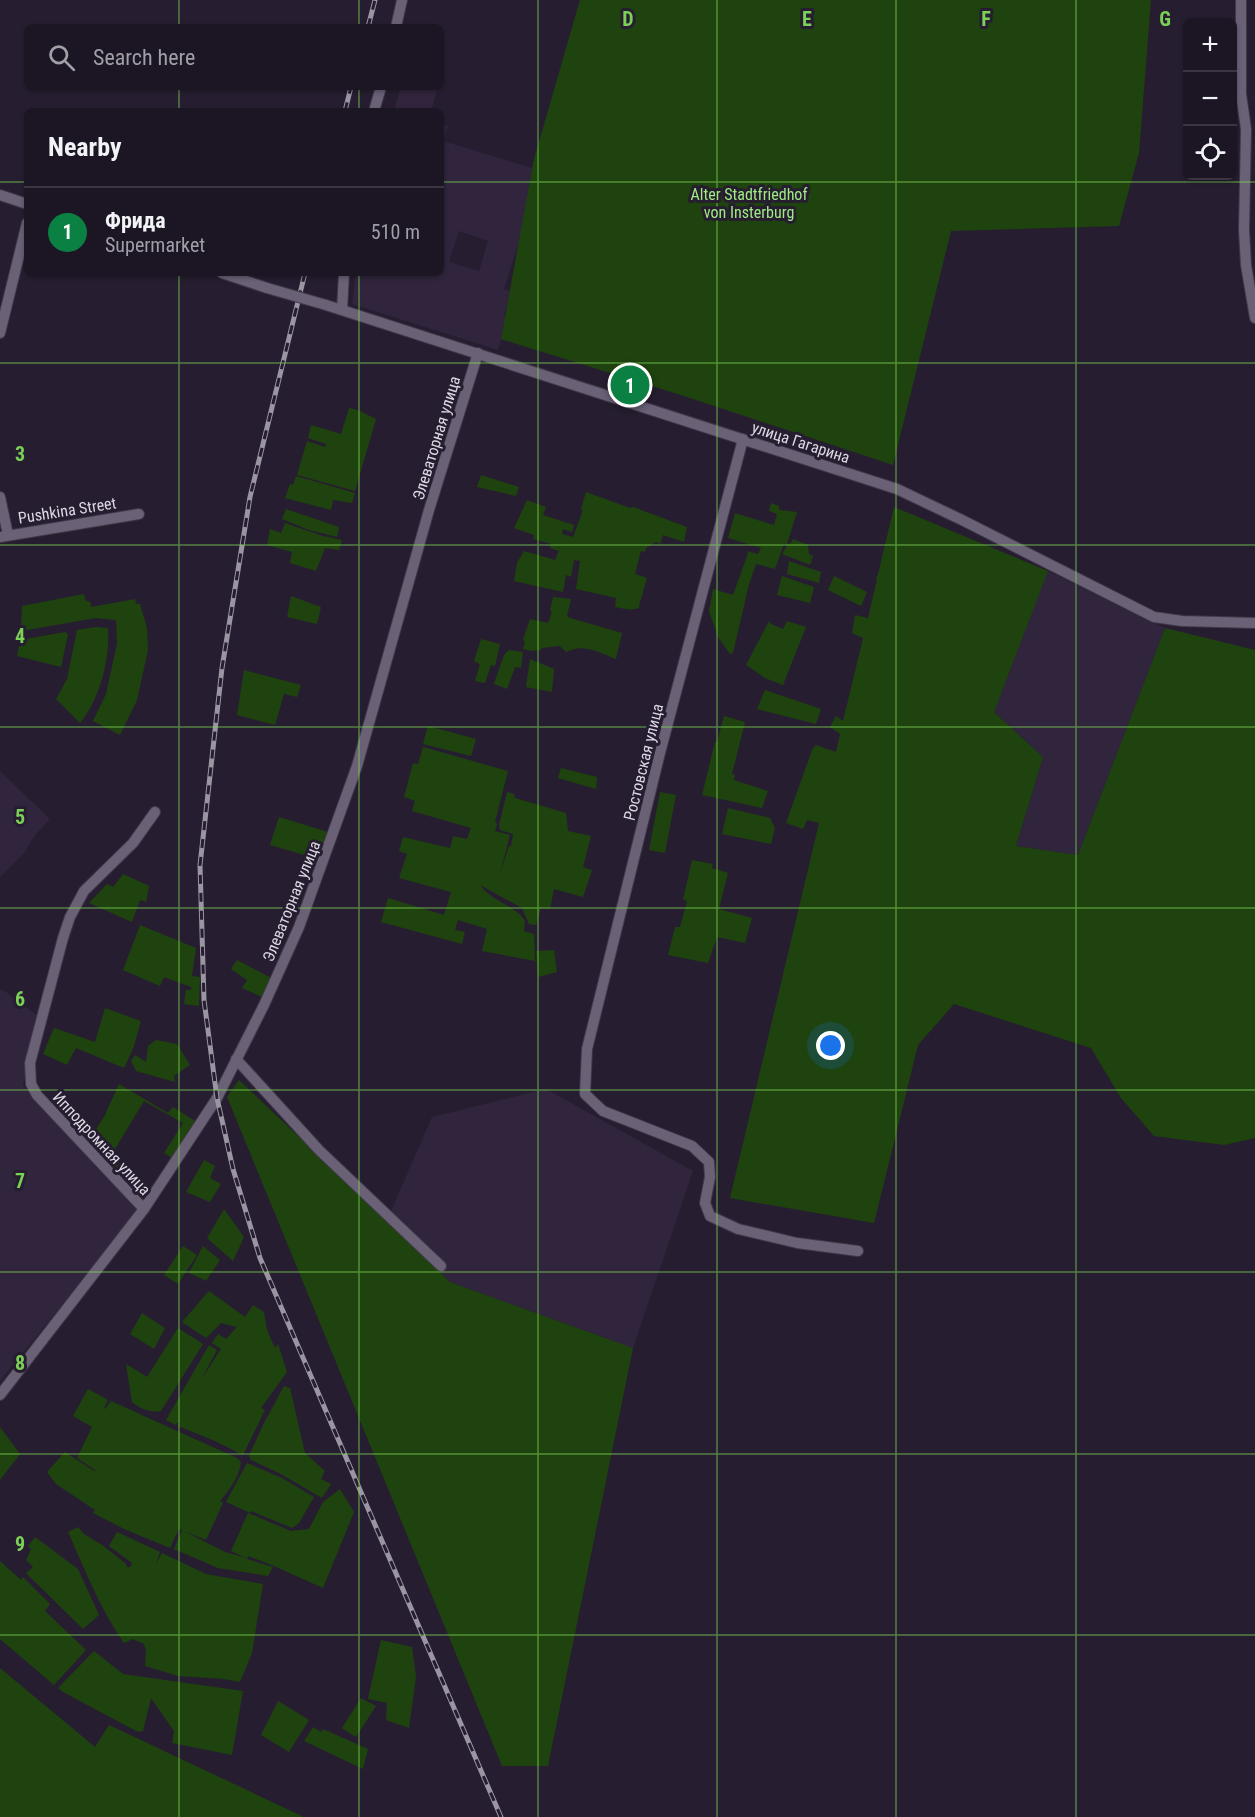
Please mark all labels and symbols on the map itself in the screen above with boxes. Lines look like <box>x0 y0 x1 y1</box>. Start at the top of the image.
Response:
text: D <box>622 7 634 31</box>
text: E <box>802 7 812 31</box>
text: F <box>981 7 991 31</box>
text: G <box>1159 7 1171 31</box>
park label: Alter Stadtfriedhof von Insterburg <box>691 185 807 222</box>
pin: 1 <box>610 362 650 408</box>
street label: Элеваторная улица <box>409 374 464 503</box>
street label: улица Гагарина <box>750 418 852 467</box>
text: 3 <box>15 442 25 466</box>
street label: Pushkina Street <box>17 493 118 528</box>
text: 4 <box>15 624 25 648</box>
street label: Ростовская улица <box>620 702 667 822</box>
text: 5 <box>15 805 25 829</box>
street label: Элеваторная улица <box>259 838 324 964</box>
text: 6 <box>15 987 25 1011</box>
your location <box>816 1031 845 1060</box>
street label: Ипподромная улица <box>49 1088 154 1199</box>
text: 7 <box>15 1169 25 1193</box>
text: 8 <box>15 1351 25 1375</box>
text: 9 <box>15 1532 25 1556</box>

